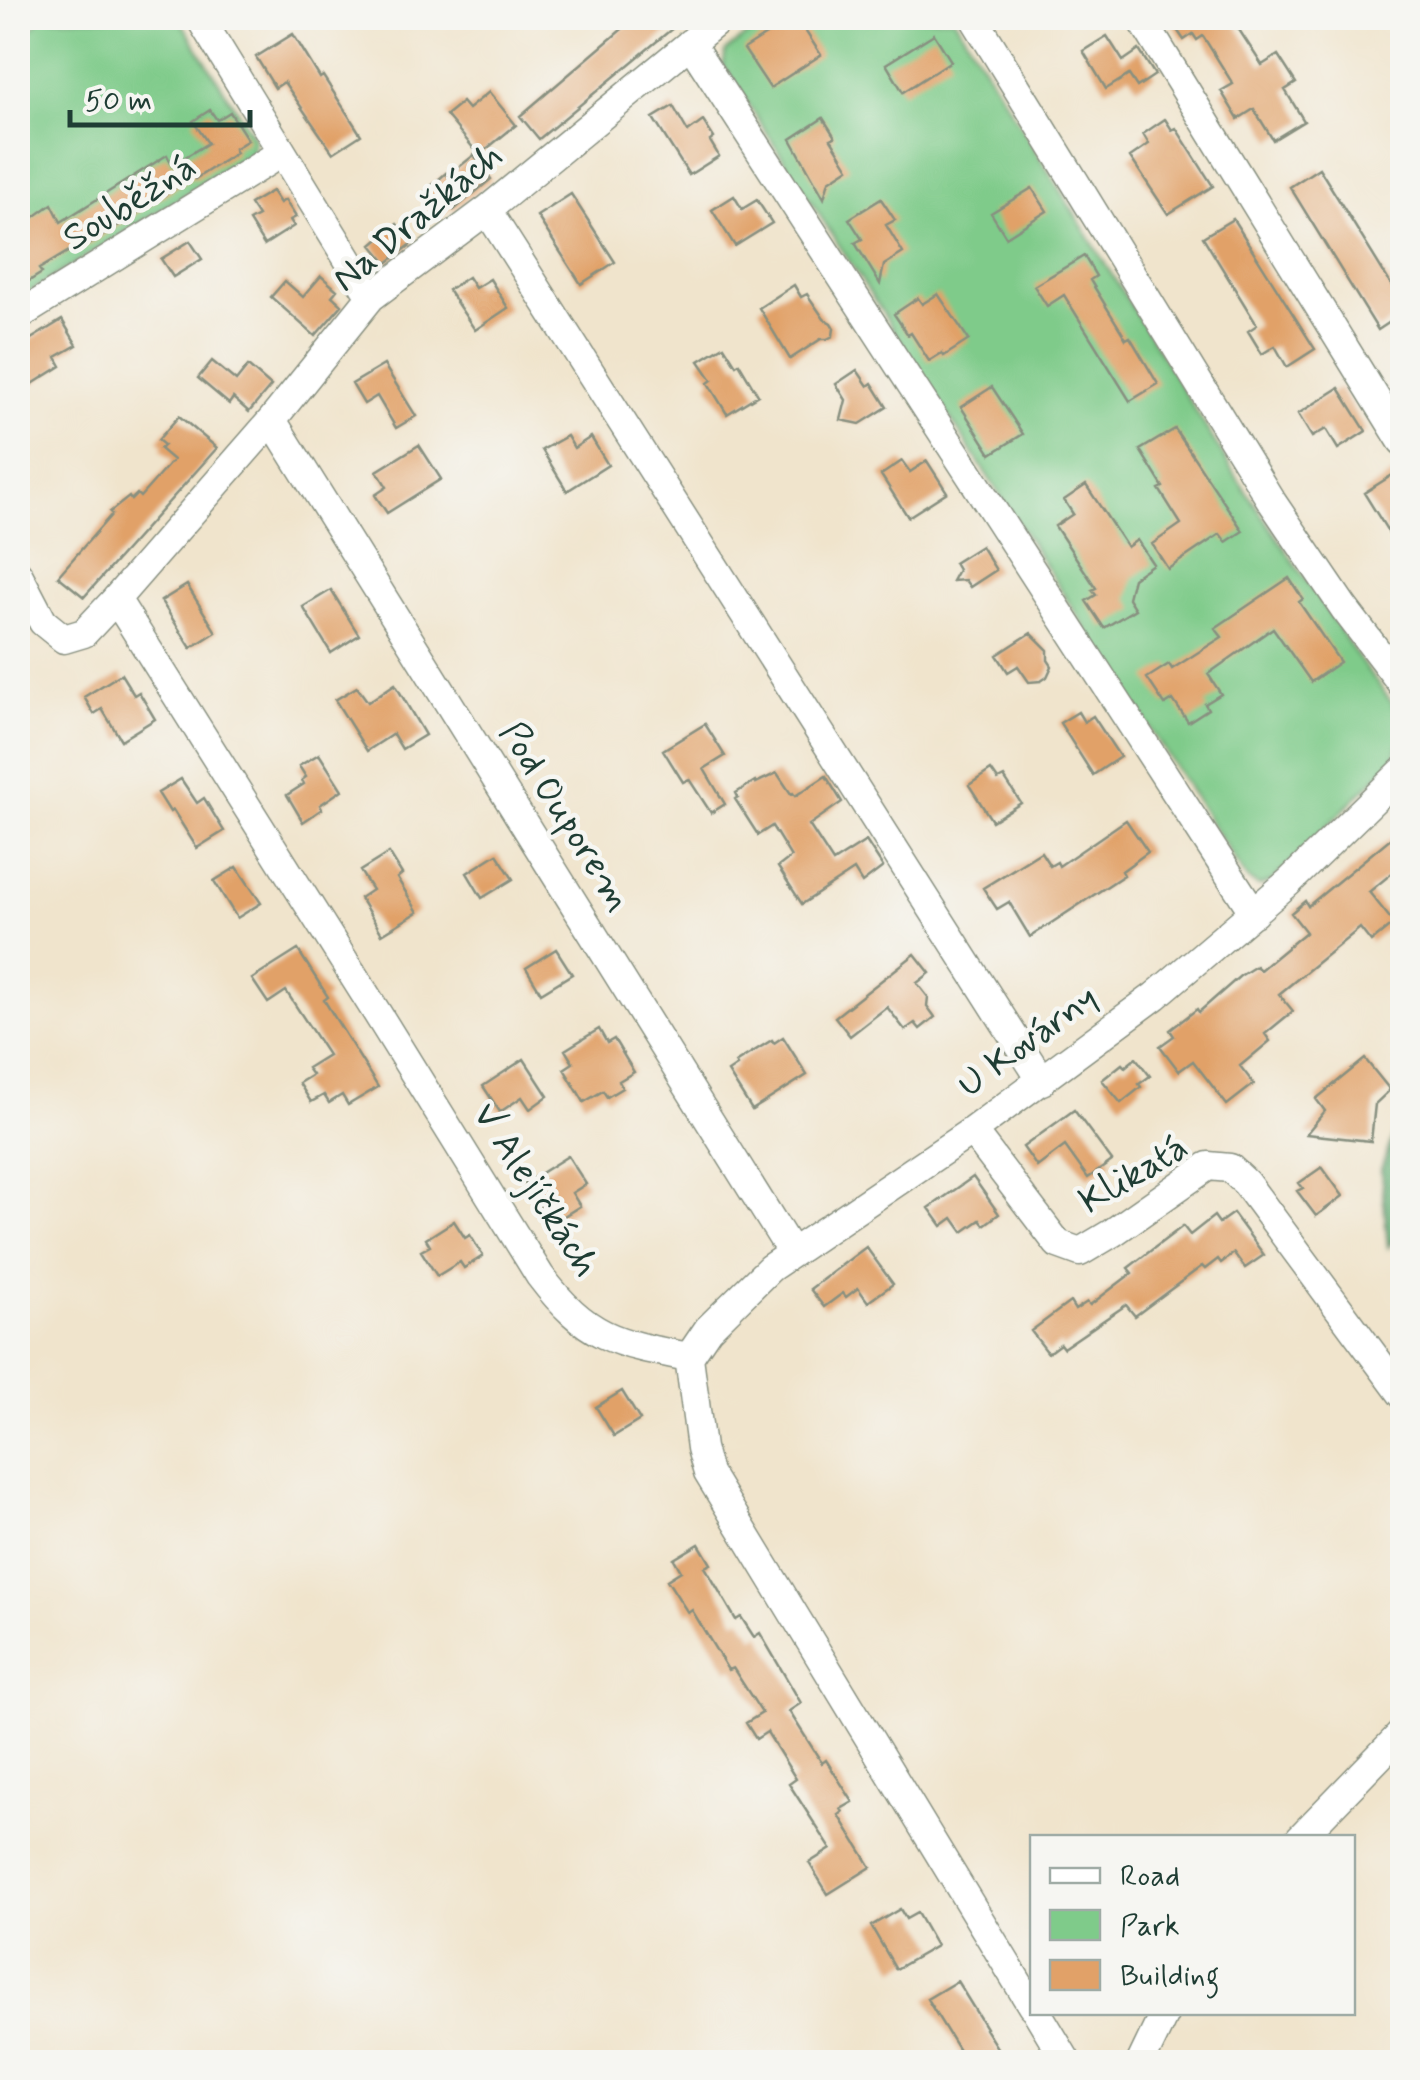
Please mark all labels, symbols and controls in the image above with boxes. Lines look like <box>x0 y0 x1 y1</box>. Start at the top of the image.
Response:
scale bar <box>70 65 250 127</box>
text: 50 m <box>85 82 152 121</box>
street label: Na Dražkách <box>322 132 514 304</box>
street label: Souběžná <box>54 143 206 263</box>
street label: Pod Ouporem <box>487 713 643 921</box>
street label: U Kovárny <box>948 974 1108 1110</box>
street label: V Alejíčkách <box>460 1093 610 1287</box>
street label: Klikatá <box>1070 1123 1198 1227</box>
legend <box>1030 1835 1355 2015</box>
text: Road <box>1120 1857 1180 1896</box>
text: Park <box>1120 1907 1180 1946</box>
text: Building <box>1120 1957 1219 1999</box>

